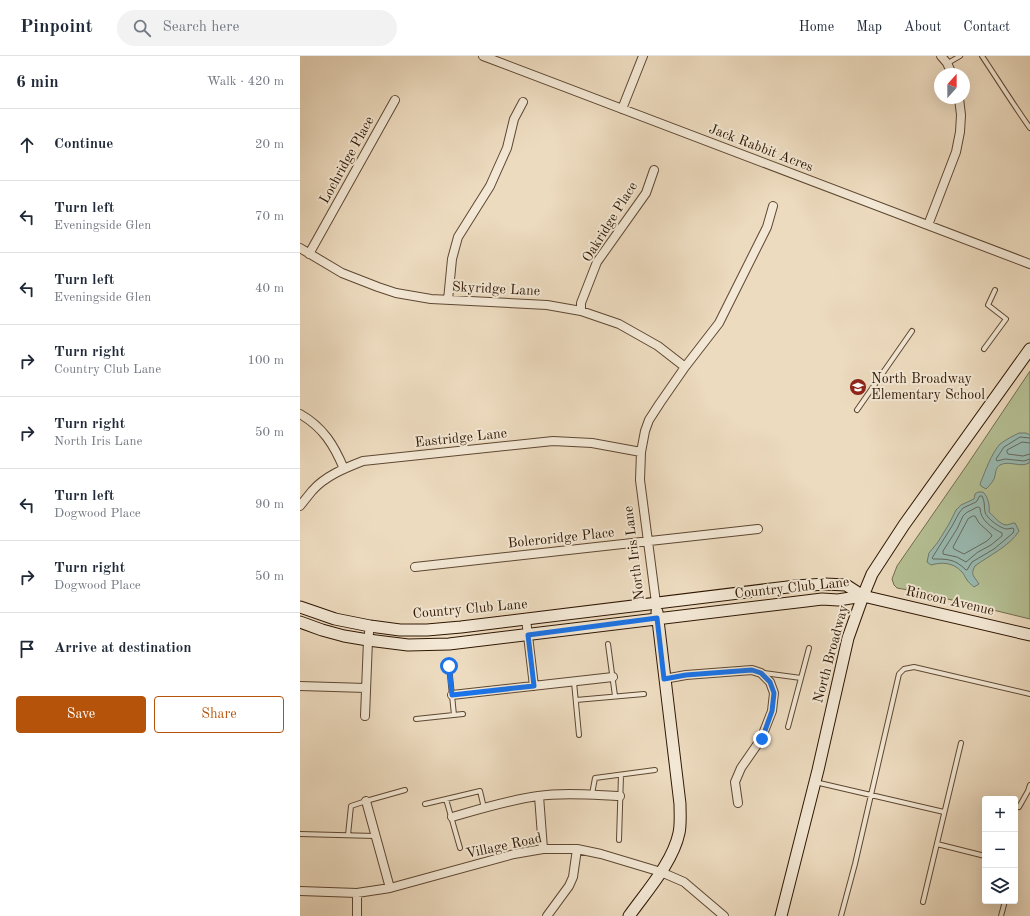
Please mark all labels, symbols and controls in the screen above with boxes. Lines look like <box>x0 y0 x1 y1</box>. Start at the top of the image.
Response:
search box <box>117 10 397 46</box>
icon: search <box>131 17 153 39</box>
text: Pinpoint <box>20 18 93 37</box>
text: Search here <box>163 20 239 35</box>
text: Home <box>799 20 834 34</box>
text: Map <box>856 20 882 34</box>
text: About <box>904 20 941 34</box>
text: Contact <box>963 20 1010 34</box>
north arrow <box>934 68 970 104</box>
text: 6 min <box>16 74 59 91</box>
text: Walk · 420 m <box>207 75 284 88</box>
street label: Lochridge Place <box>317 114 377 206</box>
street label: Jack Rabbit Acres <box>707 122 815 174</box>
icon: ahead <box>16 134 38 156</box>
text: Continue <box>54 137 113 152</box>
text: 20 m <box>255 138 284 151</box>
street label: Oakridge Place <box>580 179 640 265</box>
text: Turn left <box>54 201 114 216</box>
icon: left <box>16 206 38 228</box>
text: 70 m <box>255 210 284 223</box>
text: Eveningside Glen <box>54 219 151 232</box>
text: Turn left <box>54 273 114 288</box>
icon: left <box>16 278 38 300</box>
street label: Skyridge Lane <box>451 280 541 298</box>
text: 40 m <box>255 282 284 295</box>
text: Eveningside Glen <box>54 291 151 304</box>
text: Turn right <box>54 345 125 360</box>
icon: right <box>16 350 38 372</box>
text: 100 m <box>247 354 284 367</box>
text: Country Club Lane <box>54 363 161 376</box>
place label: North Broadway Elementary School <box>871 372 985 402</box>
school or university icon: North Broadway Elementary School <box>848 377 868 397</box>
text: Turn right <box>54 417 125 432</box>
icon: right <box>16 422 38 444</box>
text: 50 m <box>255 426 284 439</box>
street label: Eastridge Lane <box>414 426 508 450</box>
text: North Iris Lane <box>54 435 142 448</box>
text: Turn left <box>54 489 114 504</box>
icon: left <box>16 494 38 516</box>
text: 90 m <box>255 498 284 511</box>
street label: North Iris Lane <box>621 505 647 601</box>
text: Dogwood Place <box>54 507 141 520</box>
street label: Boleroridge Place <box>507 525 615 551</box>
text: Turn right <box>54 561 125 576</box>
icon: right <box>16 566 38 588</box>
text: 50 m <box>255 570 284 583</box>
street label: Country Club Lane <box>734 575 850 601</box>
text: Dogwood Place <box>54 579 141 592</box>
street label: Rincon Avenue <box>904 584 996 618</box>
street label: Country Club Lane <box>412 597 528 621</box>
street label: North Broadway <box>811 603 851 705</box>
icon: arrive <box>16 638 38 660</box>
text: Arrive at destination <box>54 641 192 656</box>
route start <box>440 657 458 675</box>
button: Save <box>16 696 146 733</box>
button: Share <box>154 696 284 733</box>
route end <box>753 730 771 748</box>
map controls <box>982 796 1018 904</box>
button: + <box>982 796 1018 832</box>
street label: Village Road <box>465 831 543 861</box>
button: − <box>982 832 1018 868</box>
button: layers <box>982 868 1018 904</box>

